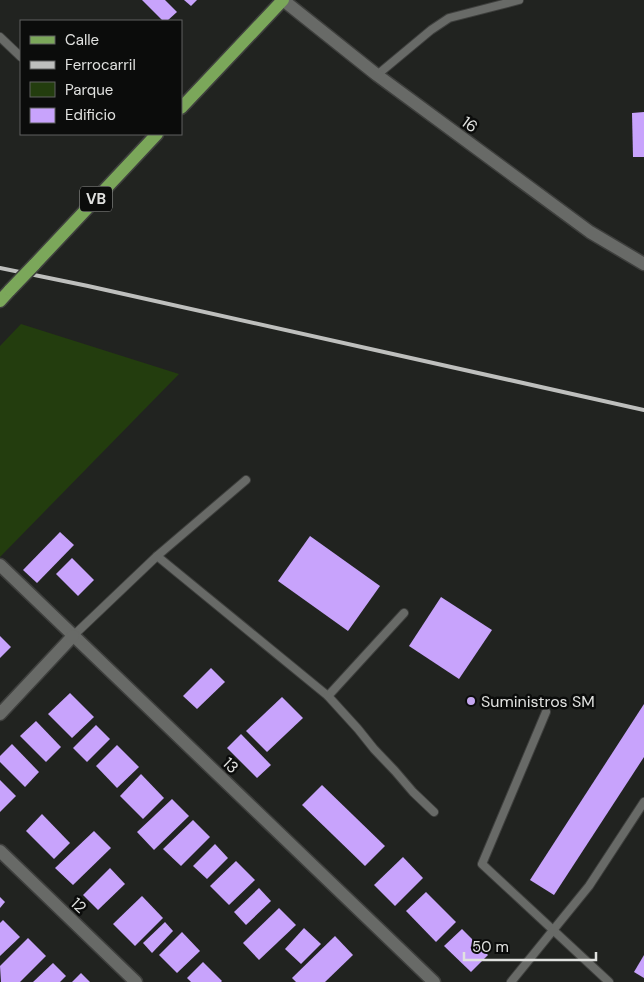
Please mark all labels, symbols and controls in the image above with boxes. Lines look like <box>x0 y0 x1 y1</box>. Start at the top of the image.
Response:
legend <box>20 20 182 135</box>
text: Calle <box>65 30 99 50</box>
text: Ferrocarril <box>65 55 136 75</box>
text: Parque <box>65 80 113 100</box>
text: Edificio <box>65 105 116 125</box>
street label: 16 <box>457 111 482 137</box>
road number: VB <box>80 186 112 212</box>
place label: Suministros SM <box>481 691 595 712</box>
marker: Suministros SM <box>465 695 477 707</box>
street label: 13 <box>218 753 243 778</box>
street label: 12 <box>66 893 91 918</box>
scale bar <box>464 930 596 962</box>
text: 50 m <box>472 937 509 957</box>

